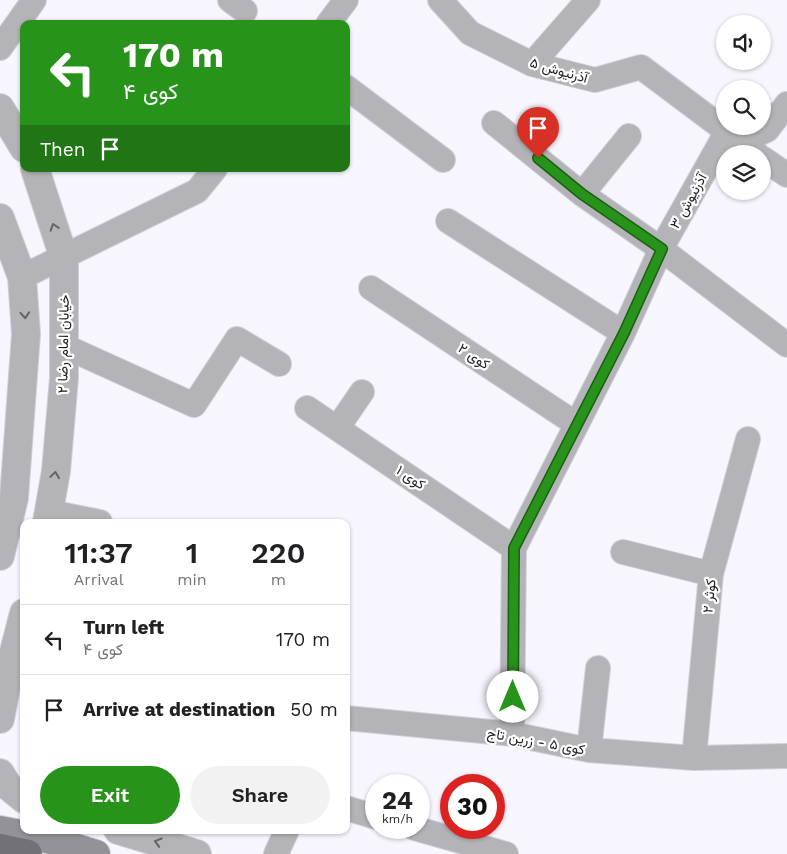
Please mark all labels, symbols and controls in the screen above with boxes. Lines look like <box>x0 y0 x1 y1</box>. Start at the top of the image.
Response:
map controls <box>716 15 771 200</box>
button: sound <box>716 15 771 70</box>
text: 170 m <box>123 34 224 76</box>
icon: left <box>40 40 105 105</box>
street label: آذرنیوش ۵ <box>528 54 591 87</box>
text: کوی ۴ <box>123 79 178 104</box>
button: search <box>716 80 771 135</box>
pin <box>517 107 559 158</box>
icon: arrive <box>524 114 552 142</box>
icon: arrive <box>96 135 124 163</box>
text: Then <box>40 138 86 161</box>
button: layers <box>716 145 771 200</box>
street label: آذرنیوش ۳ <box>666 169 711 232</box>
one-way arrow <box>49 223 59 231</box>
street label: خیابان امام رضا ۲ <box>54 294 73 394</box>
one-way arrow <box>19 311 30 319</box>
street label: کوی ۲ <box>455 340 493 373</box>
street label: کوی ۱ <box>393 462 428 493</box>
one-way arrow <box>49 470 60 478</box>
text: 11:37 <box>64 535 133 570</box>
text: 1 <box>186 535 198 570</box>
text: 220 <box>251 535 306 570</box>
text: Arrival <box>74 570 124 589</box>
text: min <box>177 570 207 589</box>
text: m <box>271 570 286 589</box>
street label: کوثر ۲ <box>699 578 720 614</box>
text: Turn left <box>83 616 164 639</box>
icon: left <box>40 626 68 654</box>
text: 170 m <box>276 628 330 651</box>
text: کوی ۴ <box>83 640 123 659</box>
position arrow <box>486 670 538 722</box>
icon: arrive <box>40 696 68 724</box>
text: Arrive at destination <box>83 698 275 721</box>
text: 50 m <box>290 698 338 721</box>
street label: کوی ۵ - زرین تاج <box>485 725 586 760</box>
button: Exit <box>40 766 180 824</box>
button: Share <box>190 766 330 824</box>
speed limit sign: 30 <box>440 774 505 839</box>
text: 24 <box>382 786 413 815</box>
text: km/h <box>382 812 413 826</box>
one-way arrow <box>154 838 162 848</box>

